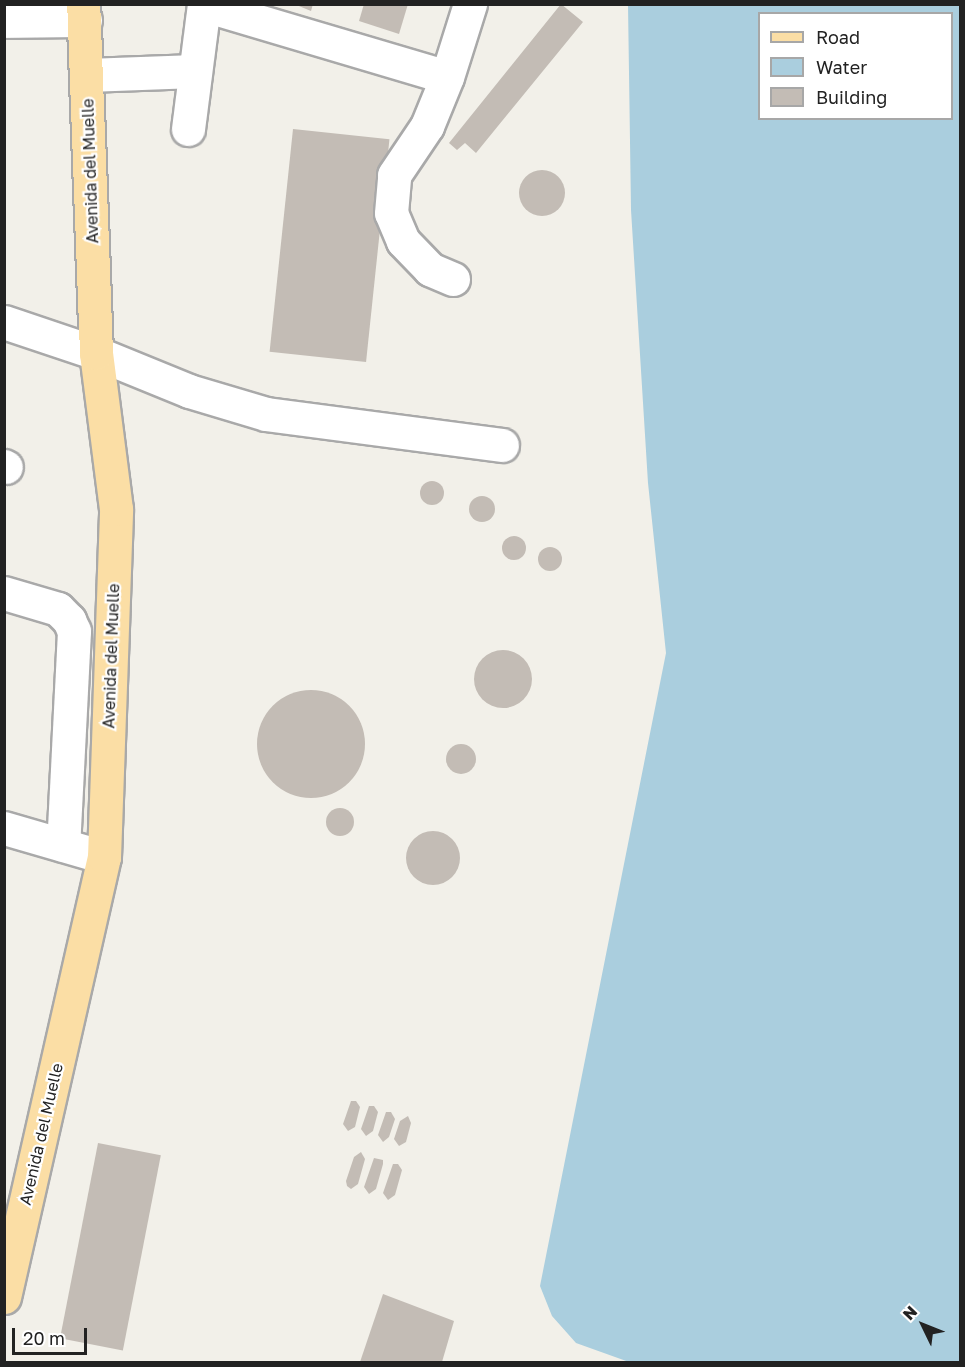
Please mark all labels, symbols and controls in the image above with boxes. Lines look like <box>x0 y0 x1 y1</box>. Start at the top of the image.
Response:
legend <box>758 12 953 120</box>
text: Road <box>816 26 860 48</box>
text: Water <box>816 56 867 78</box>
text: Building <box>816 86 887 108</box>
street label: Avenida del Muelle <box>78 98 102 244</box>
street label: Avenida del Muelle <box>99 583 123 729</box>
street label: Avenida del Muelle <box>15 1061 67 1207</box>
north arrow <box>893 1295 953 1355</box>
text: N <box>898 1301 921 1324</box>
scale bar <box>15 1316 90 1354</box>
text: 20 m <box>23 1327 65 1349</box>

